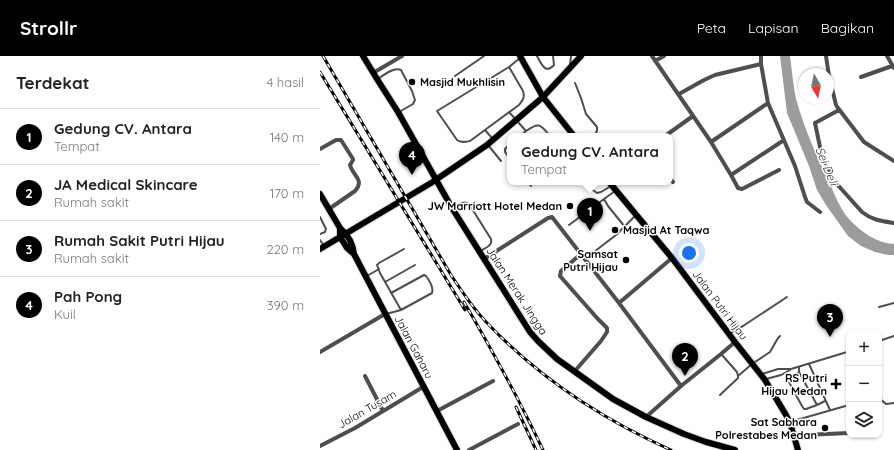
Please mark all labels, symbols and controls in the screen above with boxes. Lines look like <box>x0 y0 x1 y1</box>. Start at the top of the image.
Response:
text: Strollr <box>20 16 77 40</box>
text: Peta <box>697 19 726 37</box>
text: Lapisan <box>748 19 799 37</box>
text: Bagikan <box>821 19 874 37</box>
north arrow <box>798 68 834 104</box>
text: Terdekat <box>16 72 90 93</box>
text: 4 hasil <box>266 74 304 90</box>
place label: Masjid Mukhlisin <box>420 75 505 89</box>
marker: Masjid Mukhlisin <box>407 77 417 87</box>
text: Gedung CV. Antara <box>54 119 192 138</box>
text: 1 <box>26 129 32 145</box>
text: 140 m <box>269 129 304 145</box>
popup <box>507 133 673 185</box>
text: Tempat <box>54 138 100 154</box>
pin: 4 <box>399 142 425 175</box>
text: Gedung CV. Antara <box>521 142 659 161</box>
water label: Sei Deli <box>813 145 842 189</box>
text: Tempat <box>521 161 567 177</box>
text: JA Medical Skincare <box>54 175 198 194</box>
text: 2 <box>25 185 33 201</box>
text: 170 m <box>269 185 304 201</box>
text: Rumah sakit <box>54 194 129 210</box>
pin: 1 <box>577 198 603 231</box>
place label: JW Marriott Hotel Medan <box>428 199 562 213</box>
marker: JW Marriott Hotel Medan <box>565 201 575 211</box>
place label: Masjid At Taqwa <box>623 223 709 237</box>
marker: Masjid At Taqwa <box>610 225 620 235</box>
text: Rumah Sakit Putri Hijau <box>54 231 225 250</box>
text: 3 <box>26 241 32 257</box>
text: 220 m <box>266 241 304 257</box>
your location <box>679 243 699 263</box>
street label: Jalan Merak Jingga <box>483 244 551 338</box>
place label: Samsat Putri Hijau <box>563 247 618 274</box>
text: Rumah sakit <box>54 250 129 266</box>
marker: Samsat Putri Hijau <box>621 255 631 265</box>
street label: Jalan Putri Hijau <box>689 267 751 343</box>
text: Pah Pong <box>54 287 122 306</box>
text: 4 <box>25 297 33 313</box>
text: 390 m <box>267 297 304 313</box>
pin: 3 <box>817 304 843 337</box>
text: Kuil <box>54 306 76 322</box>
street label: Jalan Gaharu <box>392 313 436 381</box>
map controls <box>846 330 882 438</box>
button: + <box>846 330 882 366</box>
pin: 2 <box>672 343 698 376</box>
button: − <box>846 366 882 402</box>
place label: RS Putri Hijau Medan <box>761 371 827 398</box>
marker: RS Putri Hijau Medan <box>830 378 842 390</box>
street label: Jalan Tusam <box>335 387 399 431</box>
button: layers <box>846 402 882 438</box>
place label: Sat Sabhara Polrestabes Medan <box>715 415 817 442</box>
marker: Sat Sabhara Polrestabes Medan <box>820 423 830 433</box>

